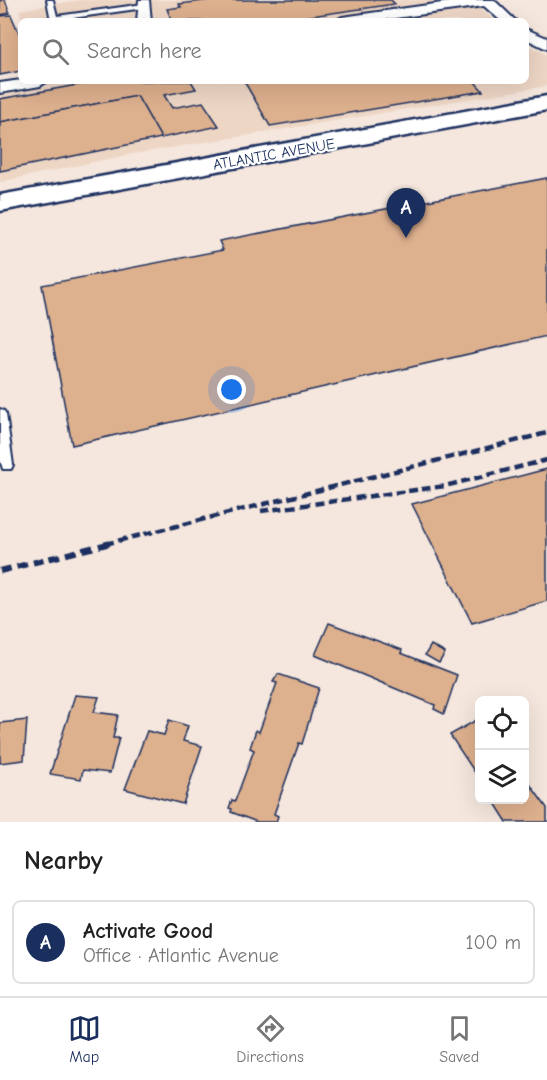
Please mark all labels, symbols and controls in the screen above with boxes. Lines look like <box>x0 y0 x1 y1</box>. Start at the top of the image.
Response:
search box <box>18 18 529 84</box>
icon: search <box>39 35 72 68</box>
text: Search here <box>87 38 202 64</box>
street label: ATLANTIC AVENUE <box>212 134 336 174</box>
pin: A <box>386 188 426 238</box>
your location <box>217 375 246 404</box>
map controls <box>475 696 529 804</box>
button: locate <box>475 696 529 750</box>
button: layers <box>475 750 529 804</box>
text: Nearby <box>24 846 103 876</box>
text: Activate Good <box>83 918 213 944</box>
text: A <box>40 931 51 954</box>
text: 100 m <box>466 931 521 954</box>
text: Office · Atlantic Avenue <box>83 944 279 967</box>
tab: Map <box>68 1012 101 1066</box>
tab: Directions <box>236 1012 304 1066</box>
tab: Saved <box>439 1012 479 1066</box>

